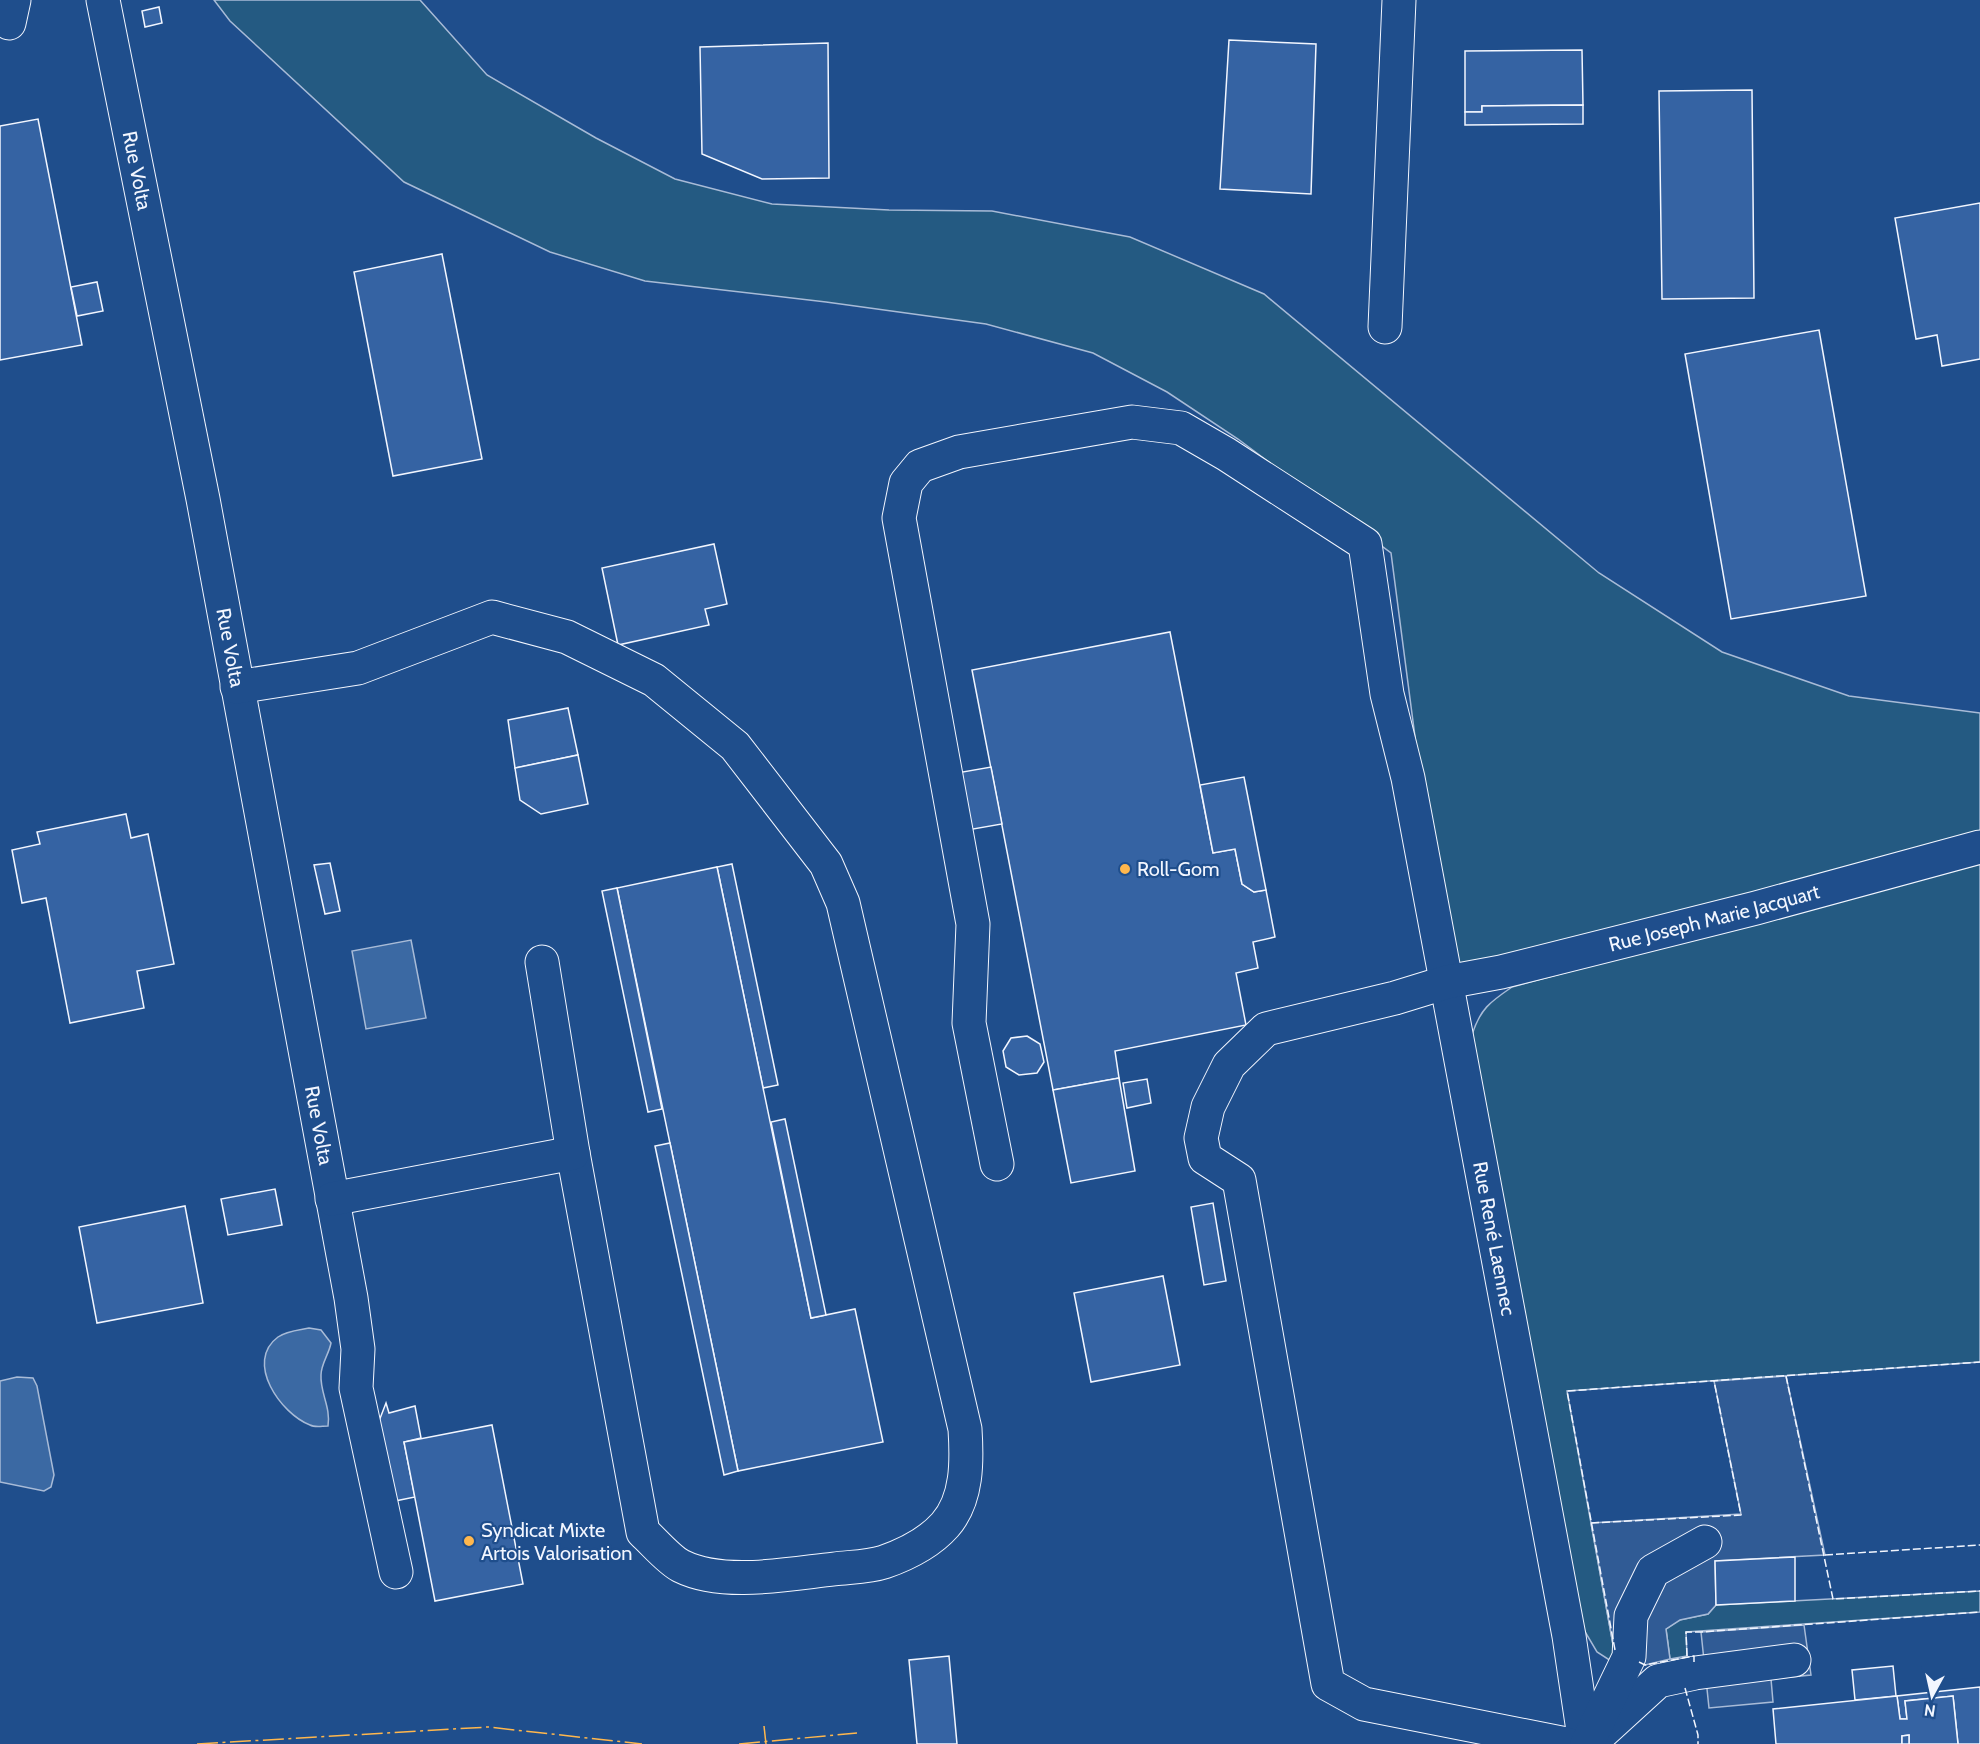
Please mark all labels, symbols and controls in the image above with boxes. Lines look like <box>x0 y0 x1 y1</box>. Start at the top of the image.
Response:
street label: Rue Volta <box>118 129 157 213</box>
street label: Rue Volta <box>211 606 250 689</box>
place label: Roll-Gom <box>1137 857 1219 881</box>
marker: Roll-Gom <box>1118 862 1132 876</box>
street label: Rue Joseph Marie Jacquart <box>1606 879 1822 957</box>
street label: Rue Volta <box>300 1084 338 1167</box>
street label: Rue René Laennec <box>1468 1159 1521 1318</box>
place label: Syndicat Mixte Artois Valorisation <box>481 1518 632 1565</box>
marker: Syndicat Mixte Artois Valorisation <box>462 1534 476 1548</box>
north arrow <box>1902 1666 1962 1726</box>
text: N <box>1923 1700 1937 1721</box>

